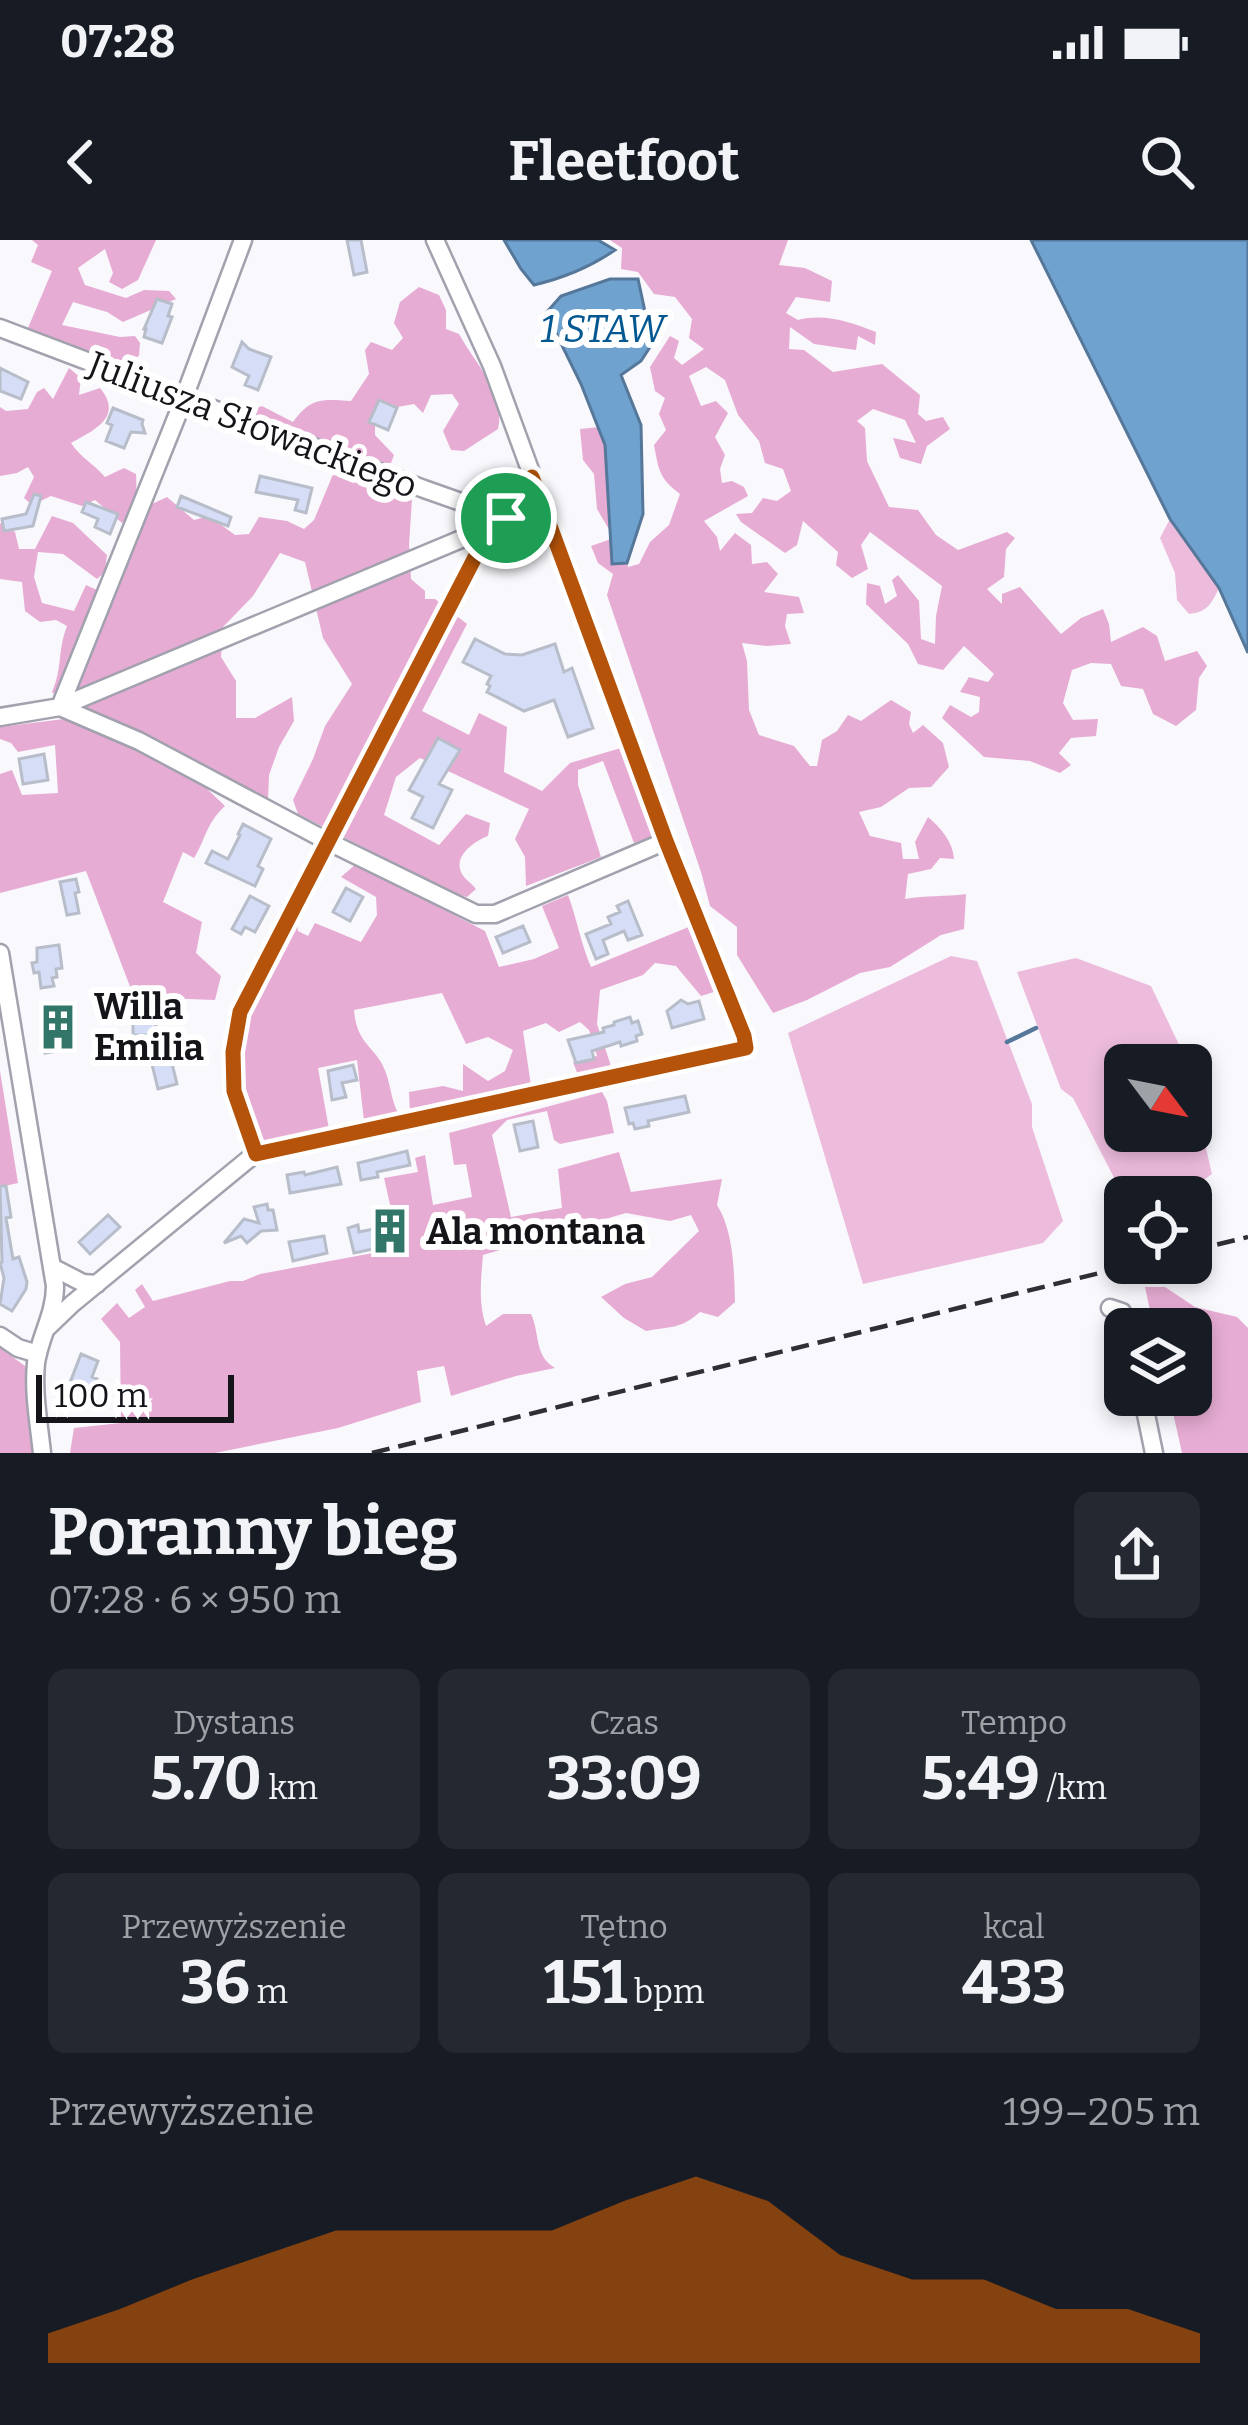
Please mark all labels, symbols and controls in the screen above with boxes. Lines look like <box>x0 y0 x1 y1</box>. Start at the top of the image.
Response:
text: 07:28 <box>60 15 176 69</box>
icon: back <box>48 129 114 195</box>
icon: search <box>1134 129 1200 195</box>
text: Fleetfoot <box>508 130 740 194</box>
water label: 1 STAW <box>540 306 668 352</box>
street label: Juliusza Słowackiego <box>81 342 423 508</box>
pin <box>455 467 557 569</box>
icon: arrive <box>473 485 539 551</box>
place label: Willa Emilia <box>94 985 204 1070</box>
building icon: Willa Emilia <box>33 1002 83 1052</box>
north arrow <box>1104 1044 1212 1152</box>
map controls <box>1104 1044 1212 1416</box>
button: locate <box>1104 1176 1212 1284</box>
building icon: Ala montana <box>365 1206 415 1256</box>
place label: Ala montana <box>426 1210 645 1254</box>
button: layers <box>1104 1308 1212 1416</box>
scale bar <box>36 1369 234 1422</box>
text: 100 m <box>54 1376 148 1416</box>
text: Poranny bieg <box>48 1492 458 1571</box>
button: share <box>1074 1492 1200 1618</box>
text: 07:28 · 6 × 950 m <box>48 1577 341 1623</box>
text: Dystans <box>173 1703 295 1743</box>
text: Czas <box>589 1703 659 1743</box>
text: Tempo <box>961 1703 1067 1743</box>
text: 5.70 <box>150 1743 262 1815</box>
text: 33:09 <box>546 1743 702 1815</box>
text: 5:49 <box>921 1743 1040 1815</box>
text: km <box>262 1768 318 1808</box>
text: /km <box>1040 1768 1107 1808</box>
text: Przewyższenie <box>121 1907 347 1947</box>
text: Tętno <box>580 1907 668 1947</box>
text: kcal <box>983 1907 1045 1947</box>
text: 36 <box>180 1947 250 2019</box>
text: 151 <box>544 1947 628 2019</box>
text: 433 <box>962 1947 1066 2019</box>
text: m <box>250 1972 288 2012</box>
text: bpm <box>628 1972 704 2012</box>
text: Przewyższenie <box>48 2089 314 2135</box>
text: 199–205 m <box>1003 2089 1200 2135</box>

